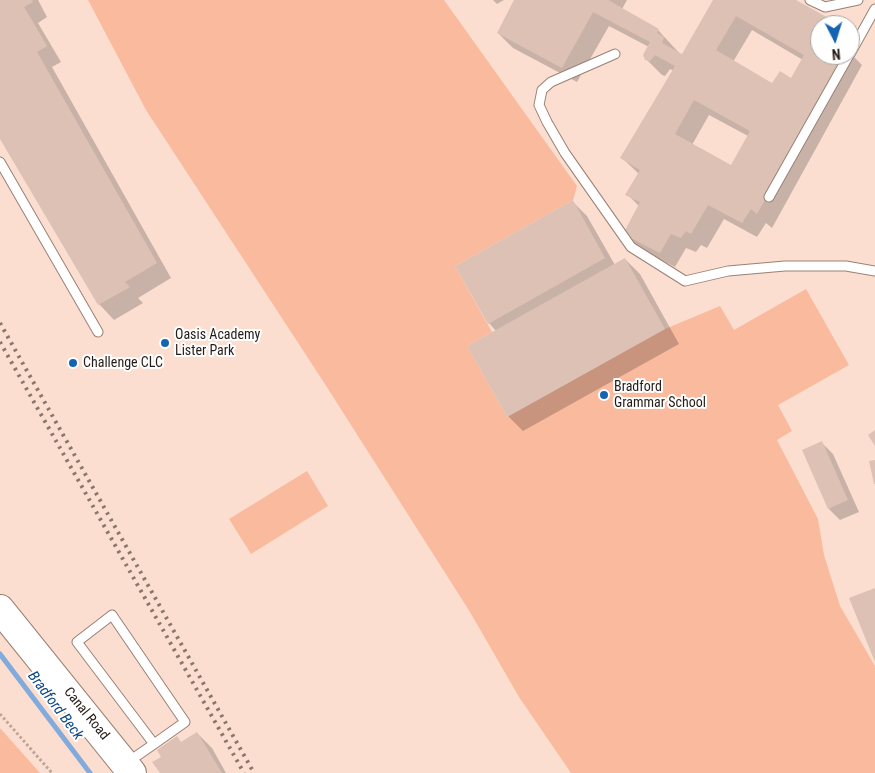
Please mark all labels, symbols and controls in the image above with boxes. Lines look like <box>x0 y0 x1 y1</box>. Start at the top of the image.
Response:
north arrow <box>810 15 860 65</box>
text: N <box>831 46 841 62</box>
place label: Oasis Academy Lister Park <box>175 327 260 360</box>
marker: Oasis Academy Lister Park <box>159 337 171 349</box>
place label: Challenge CLC <box>83 355 163 371</box>
marker: Challenge CLC <box>67 357 79 369</box>
place label: Bradford Grammar School <box>614 379 706 412</box>
marker: Bradford Grammar School <box>598 389 610 401</box>
water label: Bradford Beck <box>23 668 87 744</box>
street label: Canal Road <box>60 684 112 744</box>

